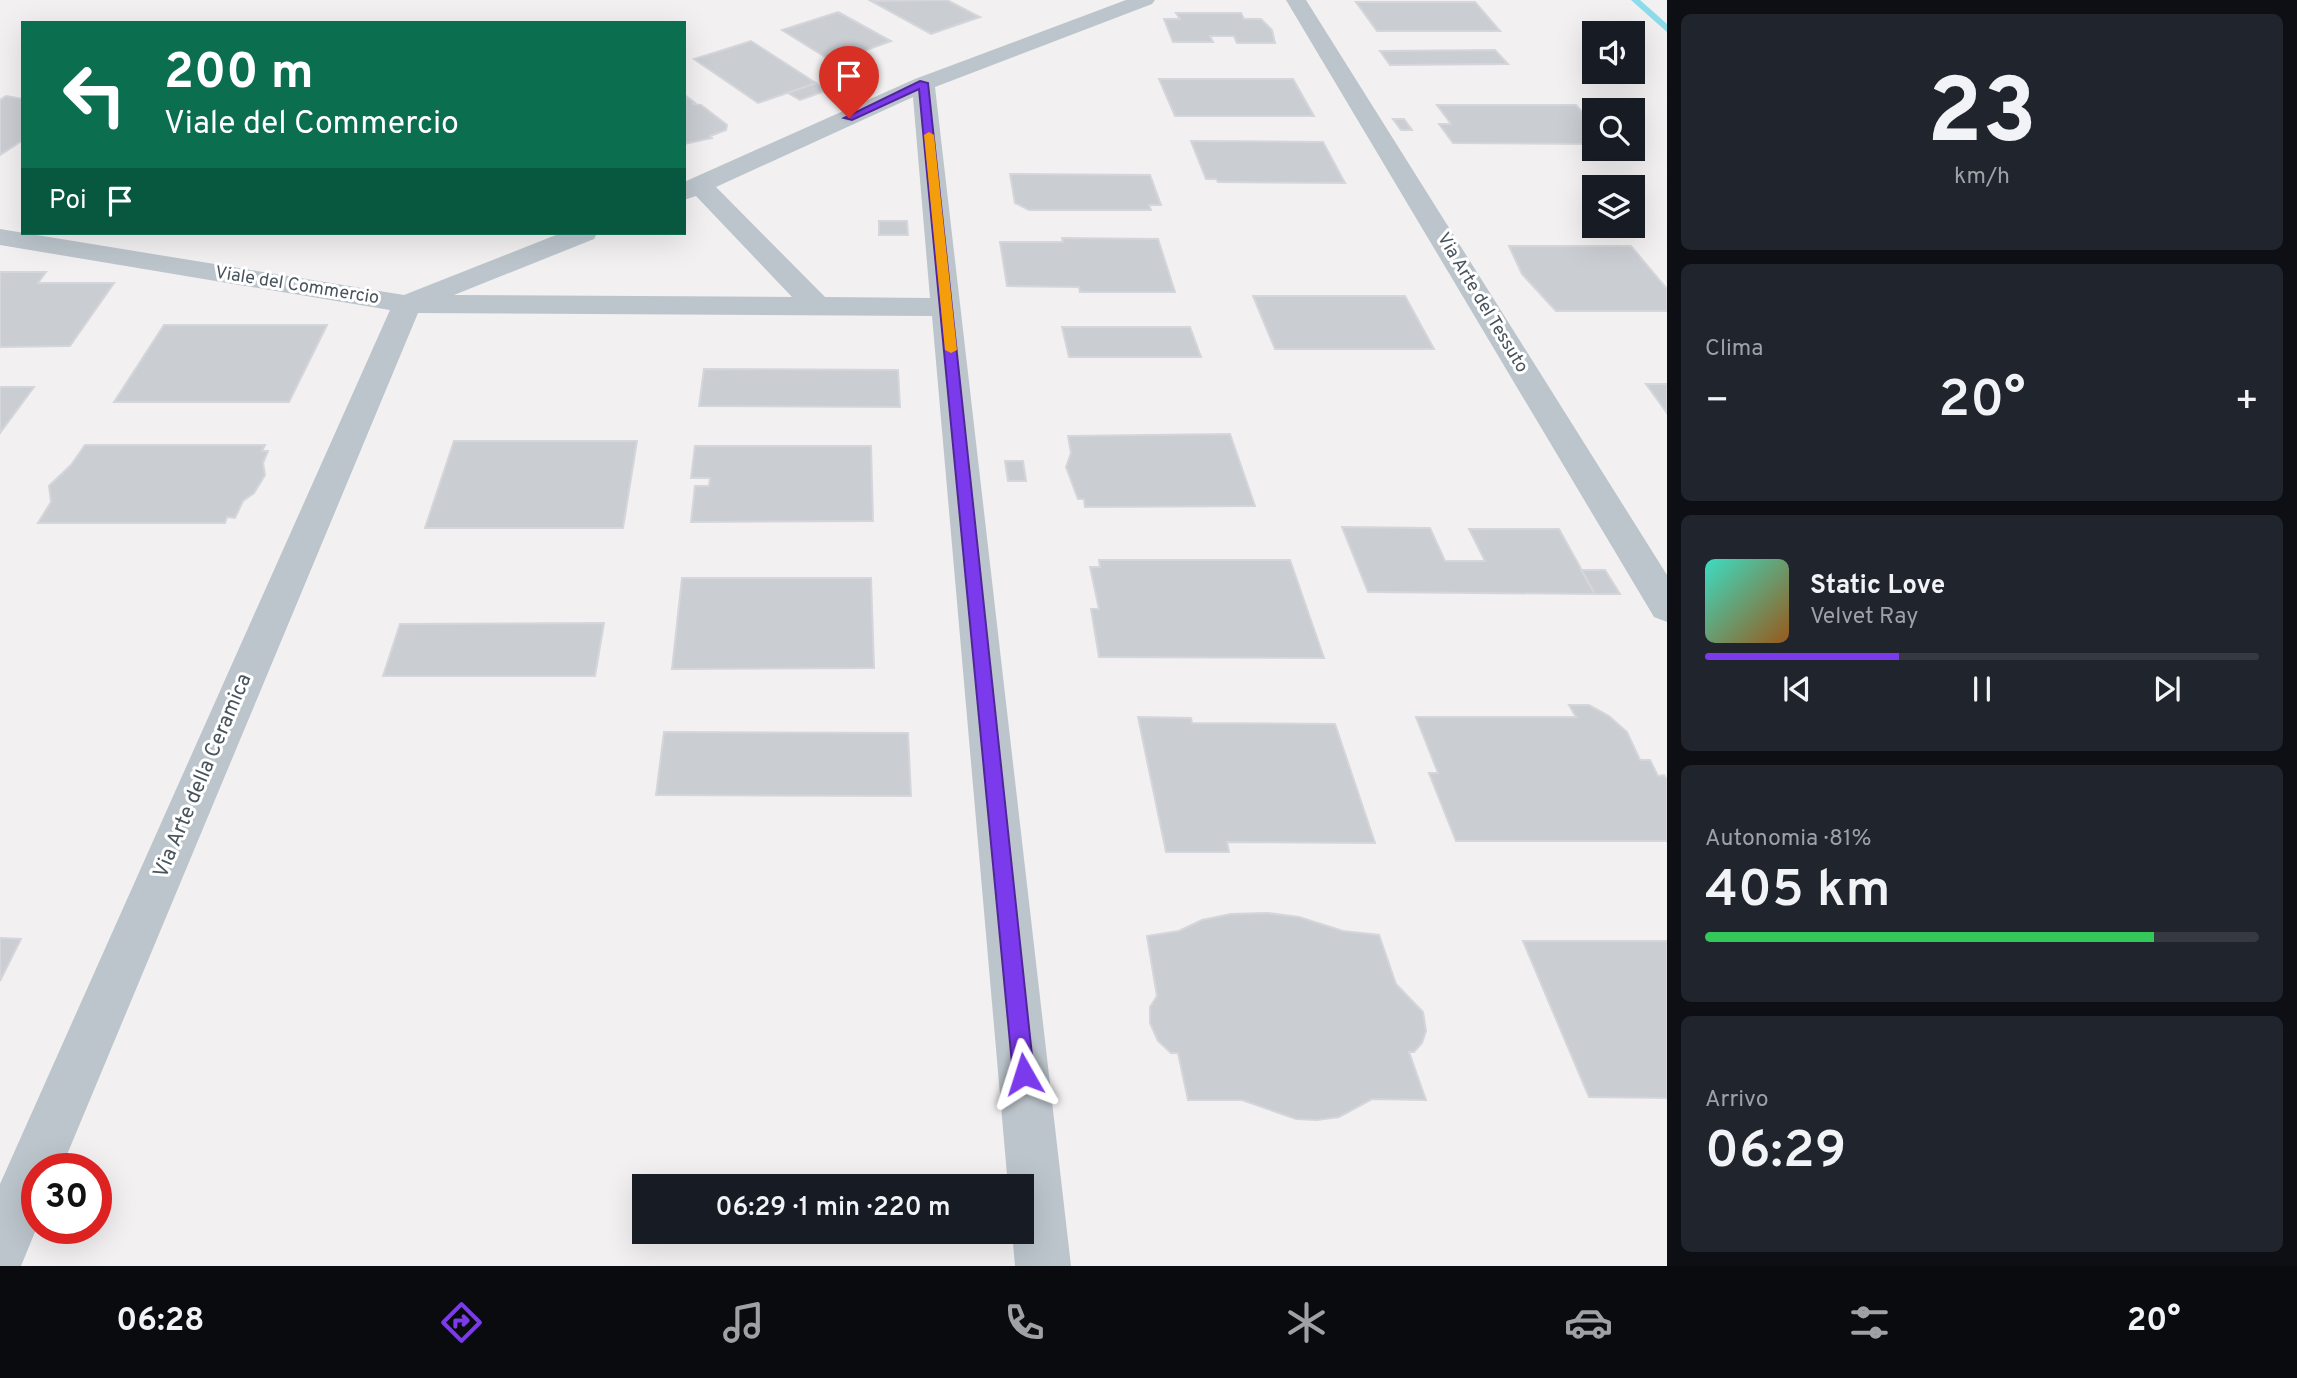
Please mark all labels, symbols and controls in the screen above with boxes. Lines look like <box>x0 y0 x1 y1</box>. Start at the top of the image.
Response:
map controls <box>1582 21 1645 238</box>
button: sound <box>1582 21 1645 84</box>
text: 200 m <box>164 44 314 106</box>
pin <box>819 46 879 118</box>
icon: left <box>49 49 140 140</box>
icon: arrive <box>830 57 868 95</box>
text: 23 <box>1927 60 2037 175</box>
button: search <box>1582 98 1645 161</box>
text: Viale del Commercio <box>164 105 459 145</box>
text: km/h <box>1954 163 2010 192</box>
button: layers <box>1582 175 1645 238</box>
icon: arrive <box>101 182 139 220</box>
text: Poi <box>49 185 87 218</box>
street label: Via Arte del Tessuto <box>1431 229 1533 377</box>
street label: Viale del Commercio <box>213 262 381 310</box>
text: Clima <box>1705 335 1763 364</box>
text: 20° <box>1938 369 2026 435</box>
text: − <box>1705 378 1730 427</box>
text: + <box>2234 378 2259 427</box>
text: Static Love <box>1810 570 1945 603</box>
text: Velvet Ray <box>1810 603 1918 632</box>
street label: Via Arte della Ceramica <box>148 670 258 882</box>
icon: previous <box>1778 670 1816 708</box>
icon: pause <box>1963 670 2001 708</box>
icon: next <box>2148 670 2186 708</box>
text: Autonomia · 81% <box>1705 825 1871 854</box>
text: 405 km <box>1705 859 1890 925</box>
position arrow <box>987 1037 1061 1111</box>
text: Arrivo <box>1705 1086 1769 1115</box>
text: 06:29 <box>1705 1120 1846 1186</box>
speed limit sign: 30 <box>21 1153 112 1244</box>
text: 06:29 · 1 min · 220 m <box>715 1192 951 1225</box>
icon: directions <box>437 1298 486 1347</box>
icon: music <box>719 1298 768 1347</box>
icon: phone <box>1000 1298 1049 1347</box>
icon: climate <box>1282 1298 1331 1347</box>
icon: car <box>1564 1298 1613 1347</box>
icon: filters <box>1845 1298 1894 1347</box>
text: 06:28 <box>116 1302 204 1342</box>
text: 20° <box>2127 1302 2181 1342</box>

